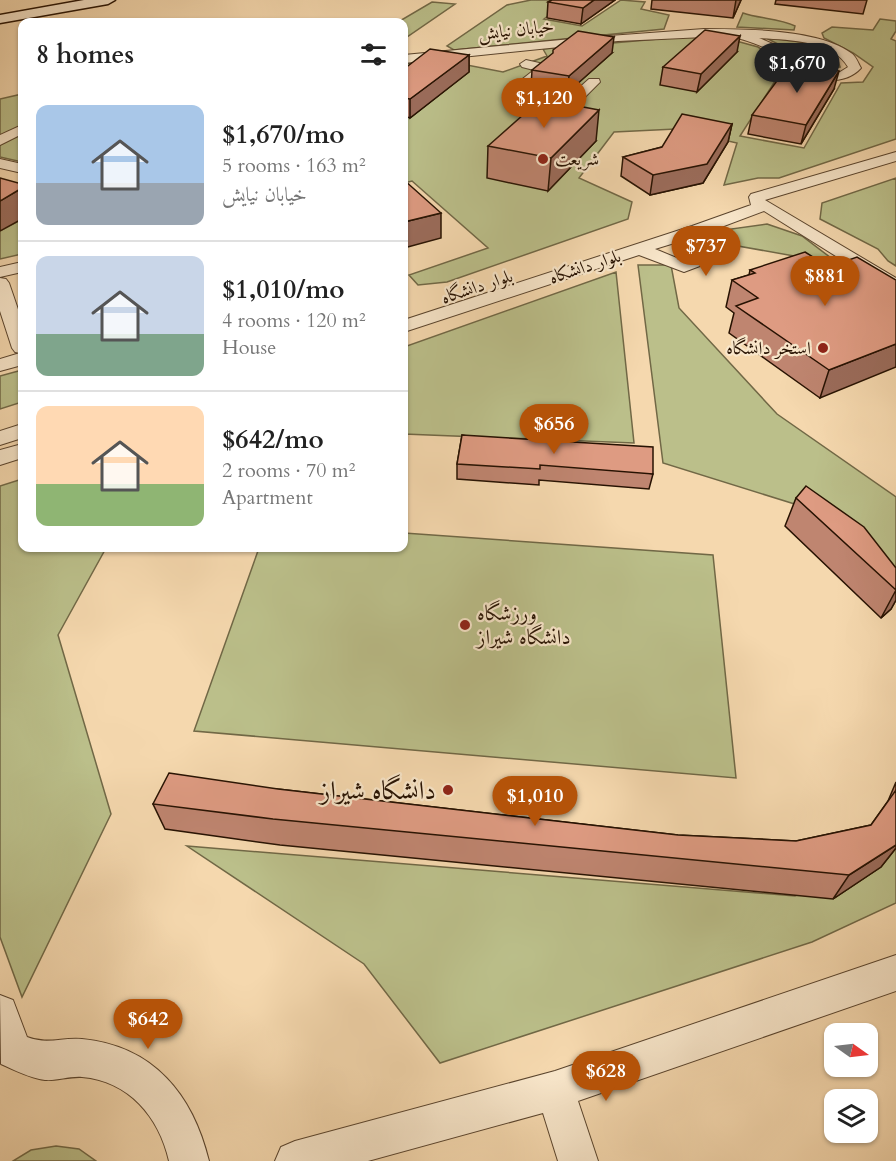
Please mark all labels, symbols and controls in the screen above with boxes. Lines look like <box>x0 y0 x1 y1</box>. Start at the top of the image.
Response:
street label: خیابان نیایش <box>477 14 555 46</box>
text: 8 homes <box>36 37 134 72</box>
icon: filters <box>357 38 390 71</box>
pin: $1,670 <box>748 43 846 94</box>
text: $1,670 <box>768 49 826 76</box>
pin: $1,120 <box>495 78 593 129</box>
text: $1,120 <box>515 84 573 111</box>
text: $1,670/mo <box>222 117 345 152</box>
icon: home <box>84 129 156 201</box>
place label: شریعت <box>555 147 599 172</box>
text: 5 rooms · 163 m² <box>222 152 366 179</box>
marker: شریعت <box>536 152 550 166</box>
text: خیابان نیایش <box>222 181 307 208</box>
pin: $737 <box>670 226 742 277</box>
text: $737 <box>686 232 726 259</box>
street label: بلوار دانشکاه <box>546 244 624 290</box>
pin: $881 <box>789 256 861 307</box>
text: $881 <box>805 262 845 289</box>
street label: بلوار دانشگاه <box>438 264 516 310</box>
text: $1,010/mo <box>222 272 345 307</box>
icon: home <box>84 280 156 352</box>
text: 4 rooms · 120 m² <box>222 307 366 334</box>
text: House <box>222 334 276 361</box>
place label: استخر دانشگاه <box>726 336 811 361</box>
marker: استخر دانشگاه <box>816 341 830 355</box>
pin: $656 <box>518 404 590 455</box>
text: $656 <box>534 410 574 437</box>
text: $642/mo <box>222 422 324 457</box>
icon: home <box>84 430 156 502</box>
text: 2 rooms · 70 m² <box>222 457 355 484</box>
text: Apartment <box>222 484 313 511</box>
place label: ورزشگاه دانشگاه شیراز <box>475 599 571 652</box>
marker: ورزشگاه دانشگاه شیراز <box>458 618 472 632</box>
place label: دانشگاه شیراز <box>317 773 436 808</box>
pin: $1,010 <box>486 776 584 827</box>
text: $1,010 <box>506 782 564 809</box>
marker: دانشگاه شیراز <box>441 783 455 797</box>
pin: $642 <box>112 999 184 1050</box>
text: $642 <box>128 1005 168 1032</box>
north arrow <box>824 1023 878 1077</box>
map controls <box>824 1023 878 1143</box>
pin: $628 <box>570 1051 642 1102</box>
text: $628 <box>586 1057 626 1084</box>
button: layers <box>824 1089 878 1143</box>

